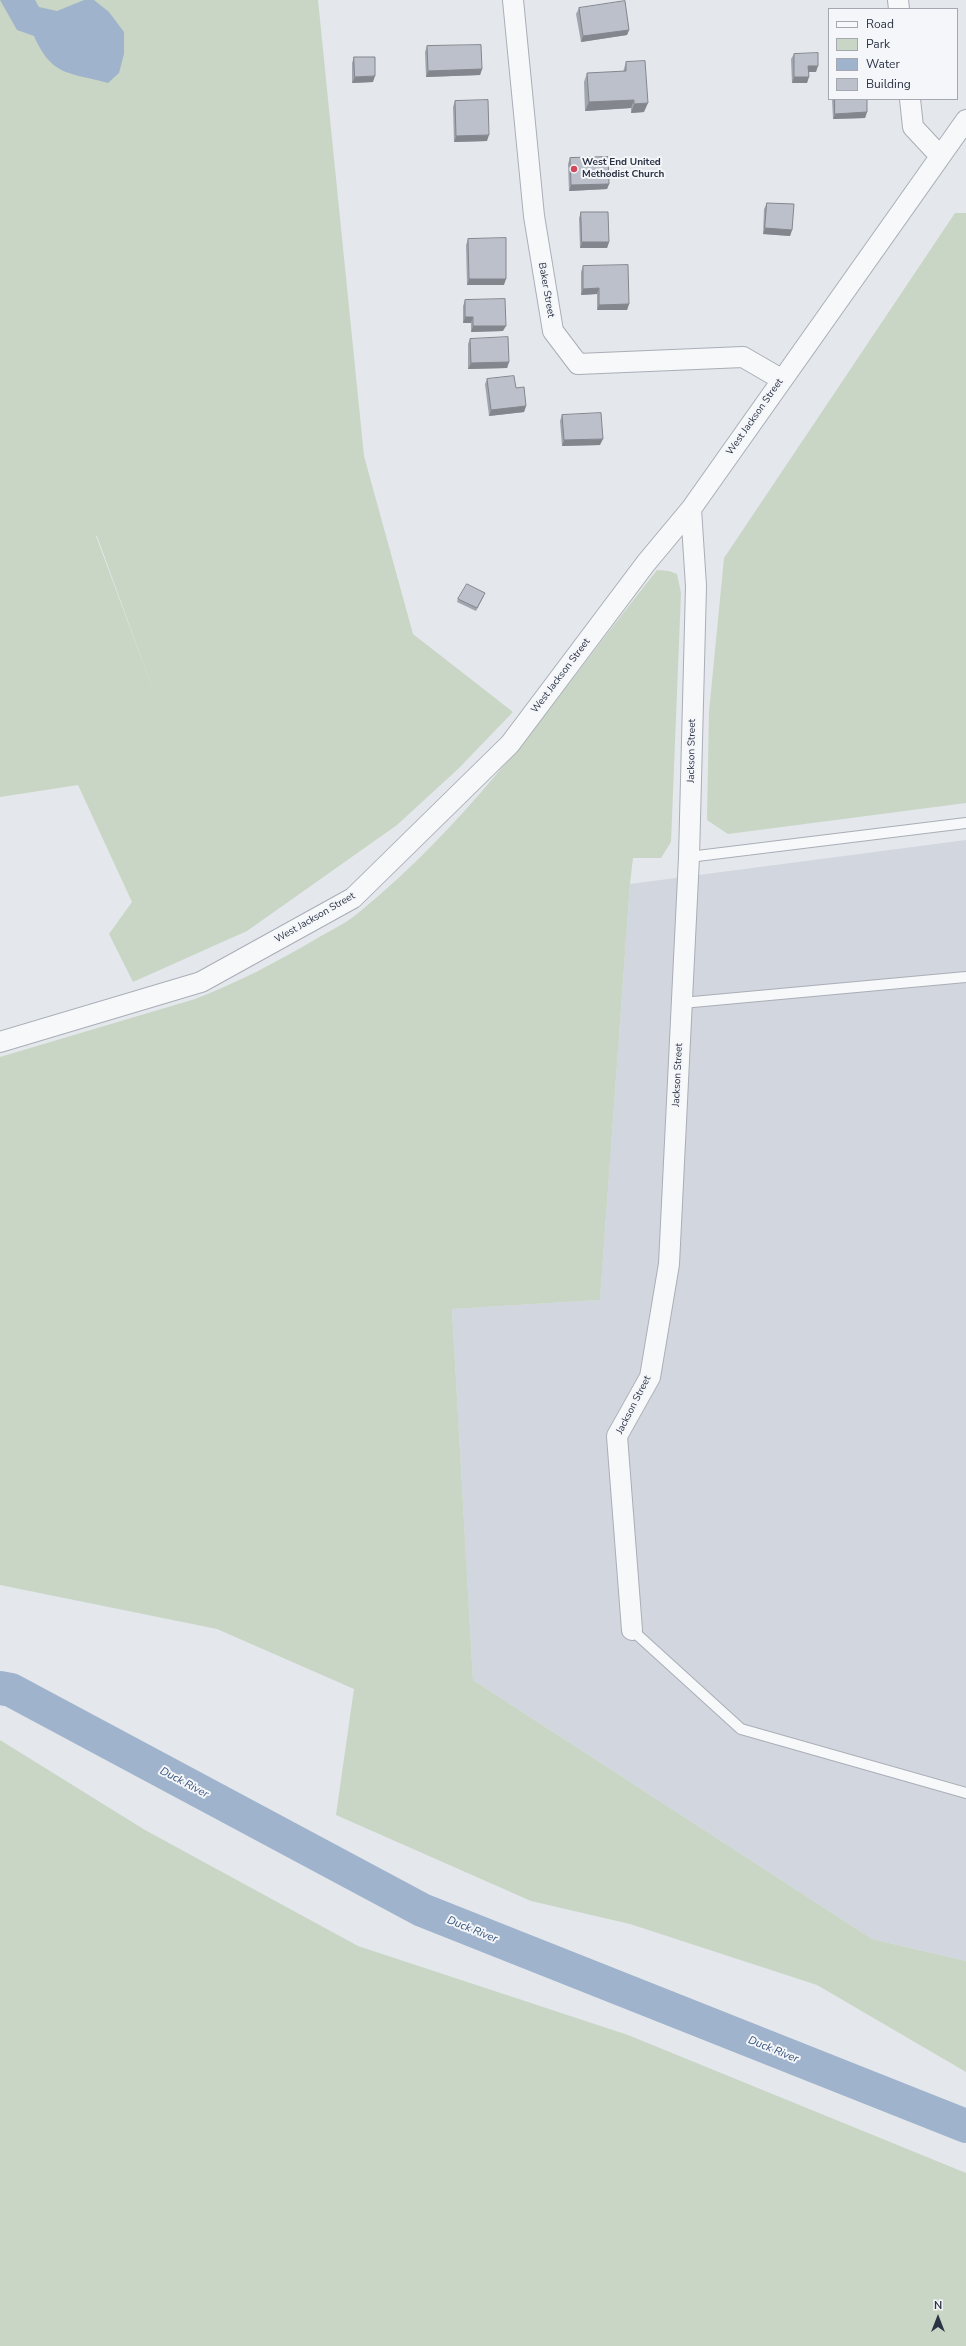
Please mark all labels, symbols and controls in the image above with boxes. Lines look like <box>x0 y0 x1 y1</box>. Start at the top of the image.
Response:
legend <box>828 8 958 100</box>
text: Road <box>866 16 894 32</box>
text: Park <box>866 36 890 52</box>
text: Water <box>866 56 900 72</box>
text: Building <box>866 76 911 92</box>
place label: West End United Methodist Church <box>582 157 664 180</box>
marker: West End United Methodist Church <box>569 164 579 174</box>
street label: Baker Street <box>535 262 557 318</box>
street label: West Jackson Street <box>724 376 786 458</box>
street label: West Jackson Street <box>529 636 593 716</box>
street label: Jackson Street <box>685 719 699 783</box>
street label: West Jackson Street <box>273 890 357 946</box>
street label: Jackson Street <box>670 1043 686 1107</box>
street label: Jackson Street <box>614 1374 654 1436</box>
water label: Duck River <box>157 1765 211 1801</box>
water label: Duck River <box>445 1914 499 1946</box>
water label: Duck River <box>746 2034 800 2066</box>
north arrow <box>918 2298 958 2338</box>
text: N <box>934 2298 942 2313</box>

